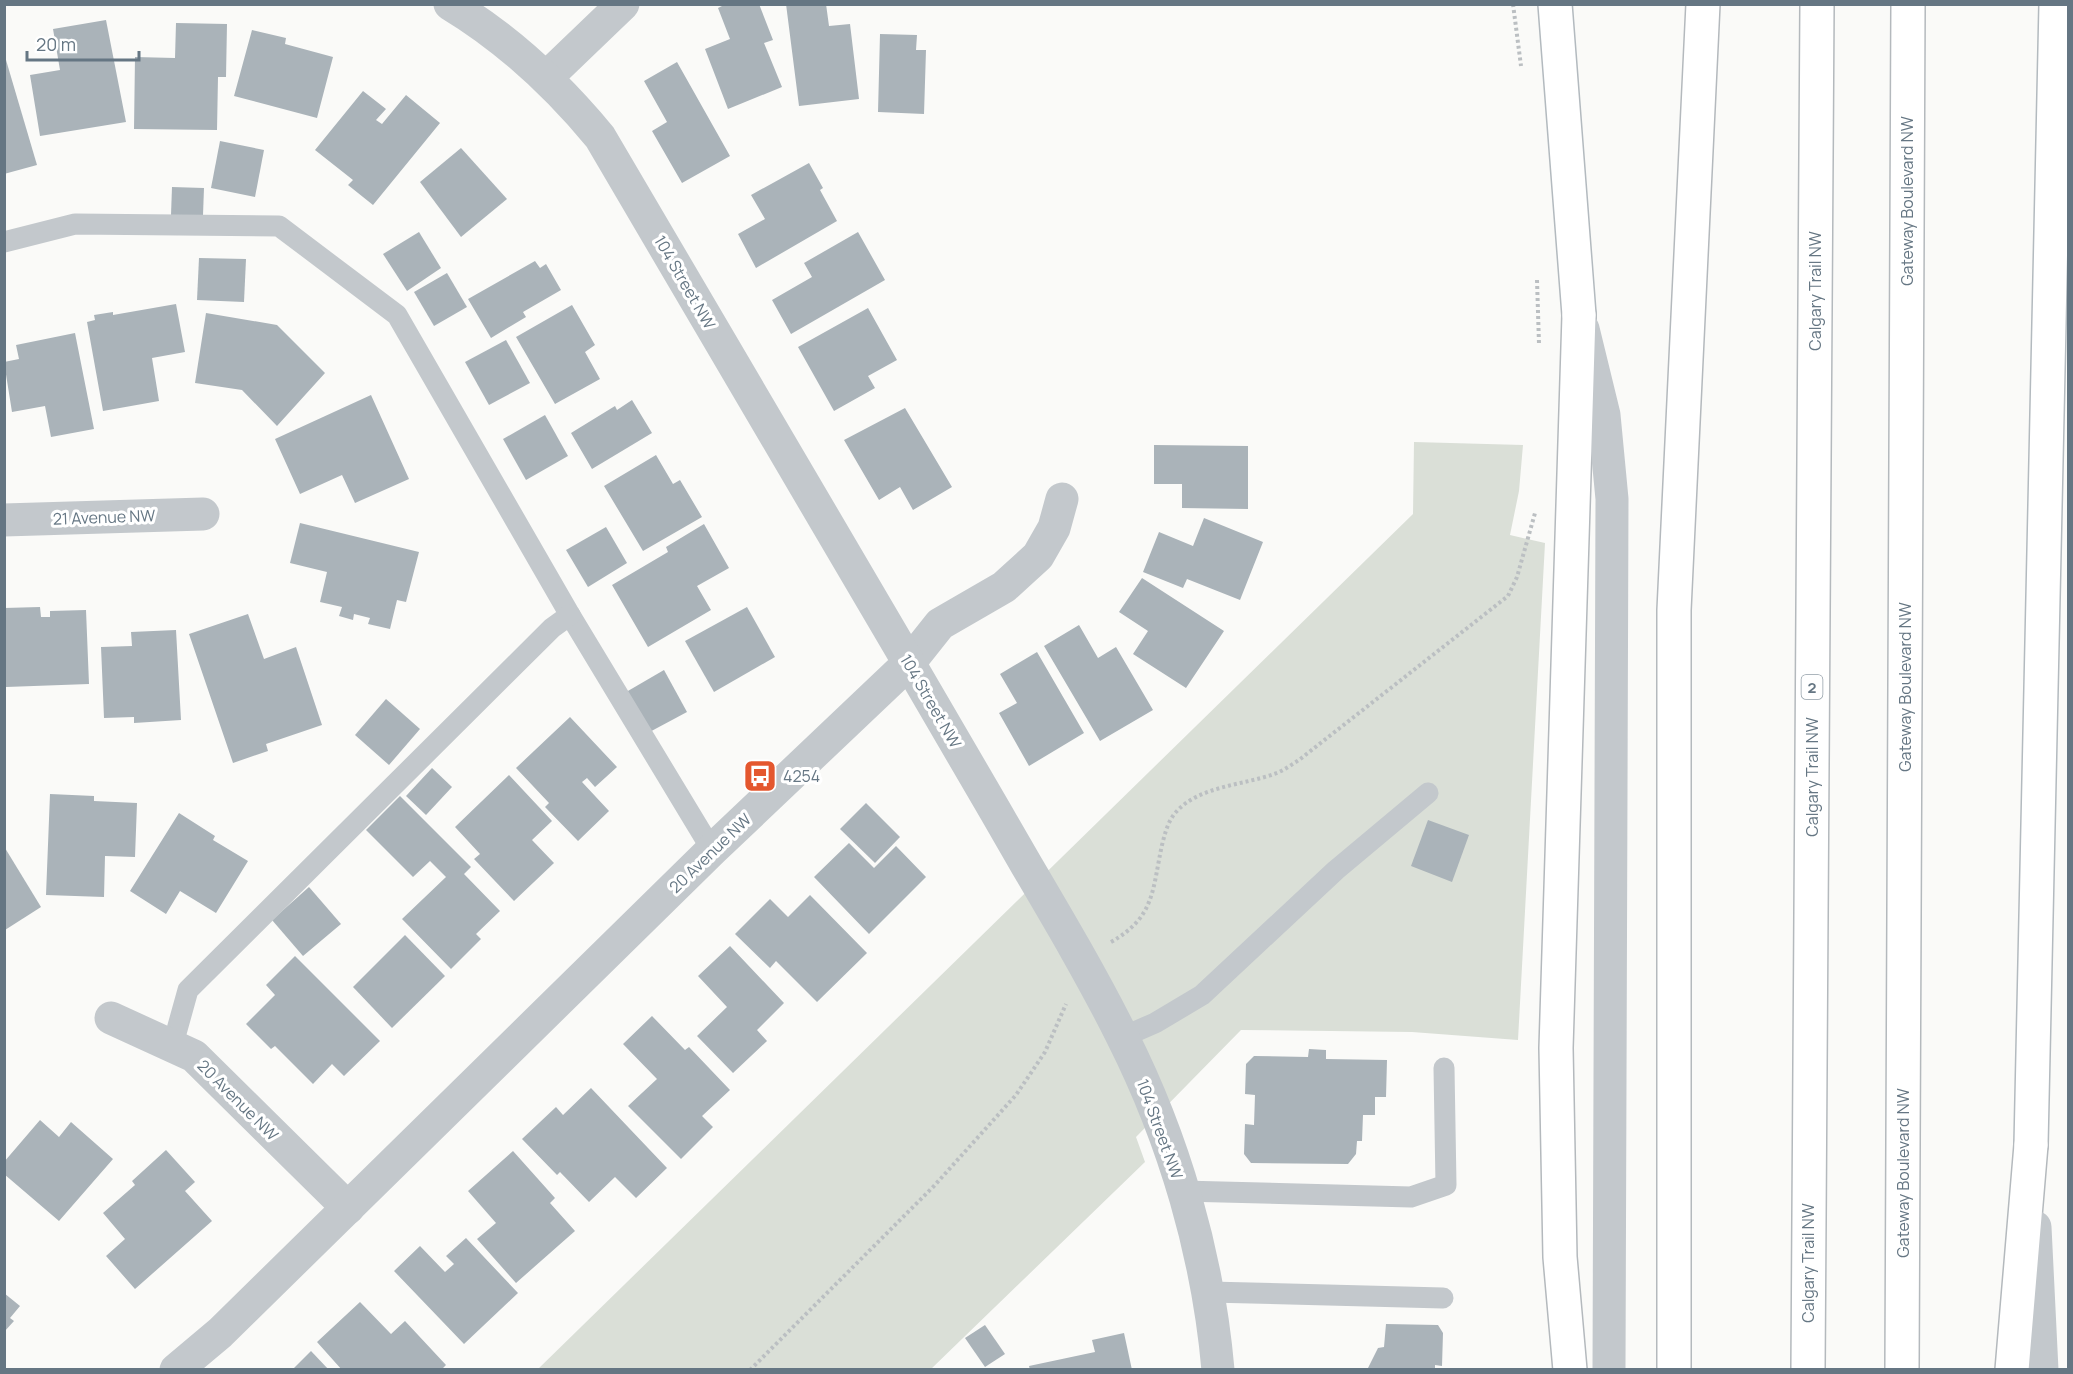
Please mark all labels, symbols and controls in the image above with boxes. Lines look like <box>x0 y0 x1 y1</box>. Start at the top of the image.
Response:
scale bar <box>27 24 140 62</box>
text: 20 m <box>36 32 76 56</box>
street label: Gateway Boulevard NW <box>1896 116 1918 286</box>
street label: 104 Street NW <box>649 231 721 333</box>
street label: Calgary Trail NW <box>1804 231 1826 351</box>
street label: 21 Avenue NW <box>52 504 156 530</box>
street label: Gateway Boulevard NW <box>1894 602 1916 772</box>
street label: 104 Street NW <box>895 650 967 752</box>
road number: 2 <box>1802 675 1822 699</box>
street label: Calgary Trail NW <box>1801 717 1823 837</box>
bus stop icon: 4254 <box>742 758 778 794</box>
place label: 4254 <box>783 765 820 787</box>
street label: 20 Avenue NW <box>664 808 756 898</box>
street label: 20 Avenue NW <box>193 1055 283 1145</box>
street label: 104 Street NW <box>1132 1076 1188 1182</box>
street label: Gateway Boulevard NW <box>1892 1088 1914 1258</box>
street label: Calgary Trail NW <box>1797 1203 1819 1323</box>

